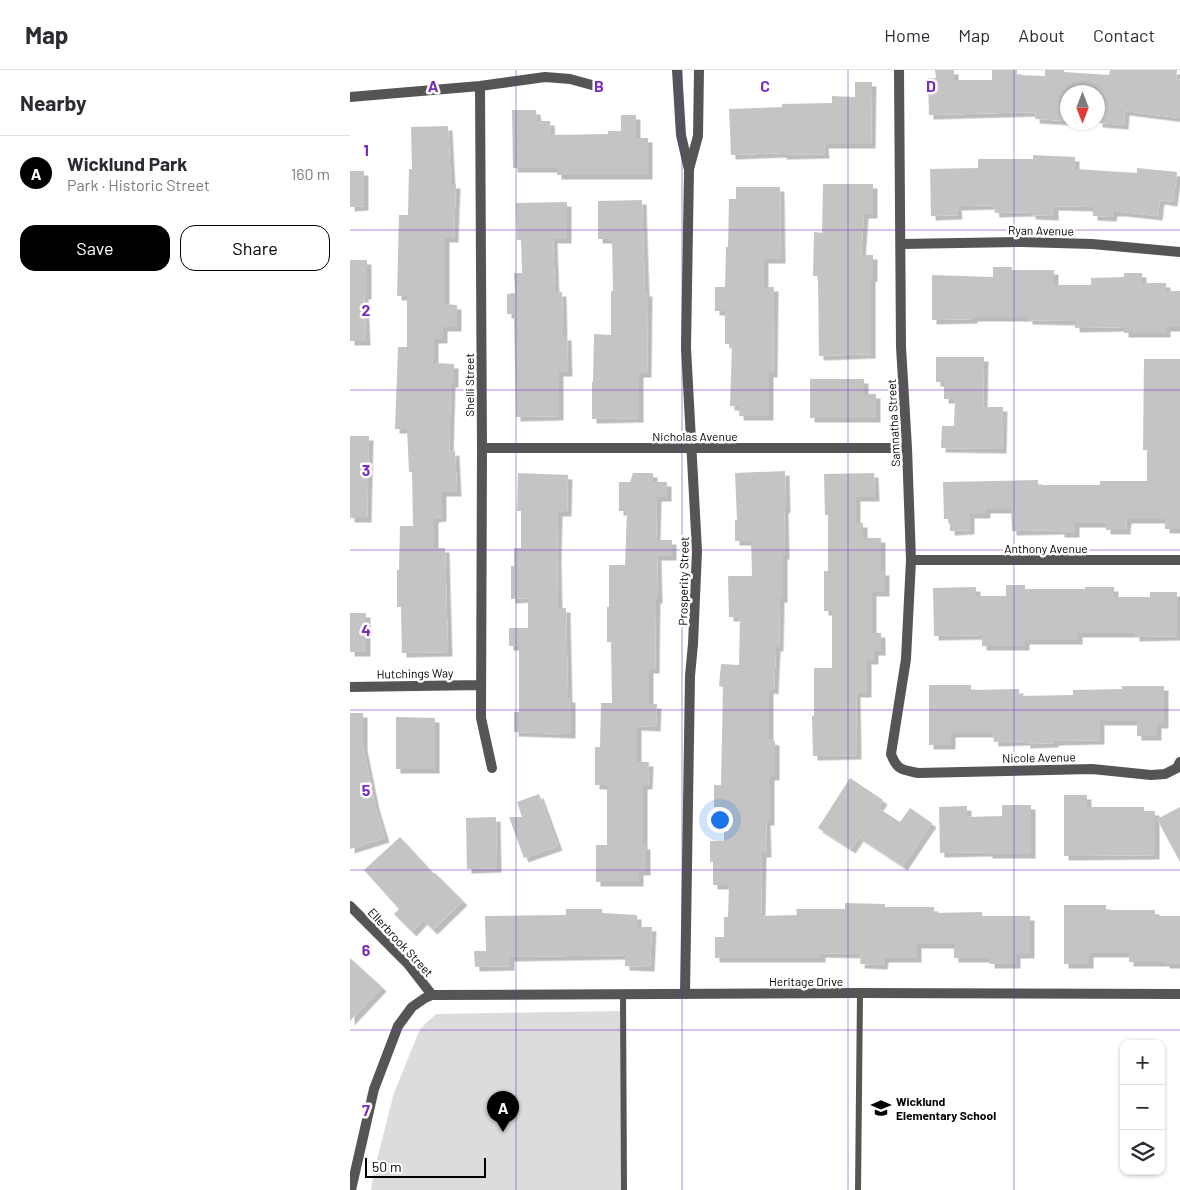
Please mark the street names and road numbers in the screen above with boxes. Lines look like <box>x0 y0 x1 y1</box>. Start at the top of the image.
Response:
street label: Ryan Avenue <box>1008 222 1074 238</box>
street label: Shelli Street <box>462 353 476 417</box>
street label: Samnatha Street <box>884 379 902 467</box>
street label: Nicholas Avenue <box>652 429 738 443</box>
street label: Prosperity Street <box>675 536 691 626</box>
street label: Anthony Avenue <box>1004 541 1088 555</box>
street label: Hutchings Way <box>377 665 454 681</box>
street label: Nicole Avenue <box>1002 749 1076 765</box>
street label: Ellerbrook Street <box>366 905 436 979</box>
street label: Heritage Drive <box>769 974 843 988</box>

